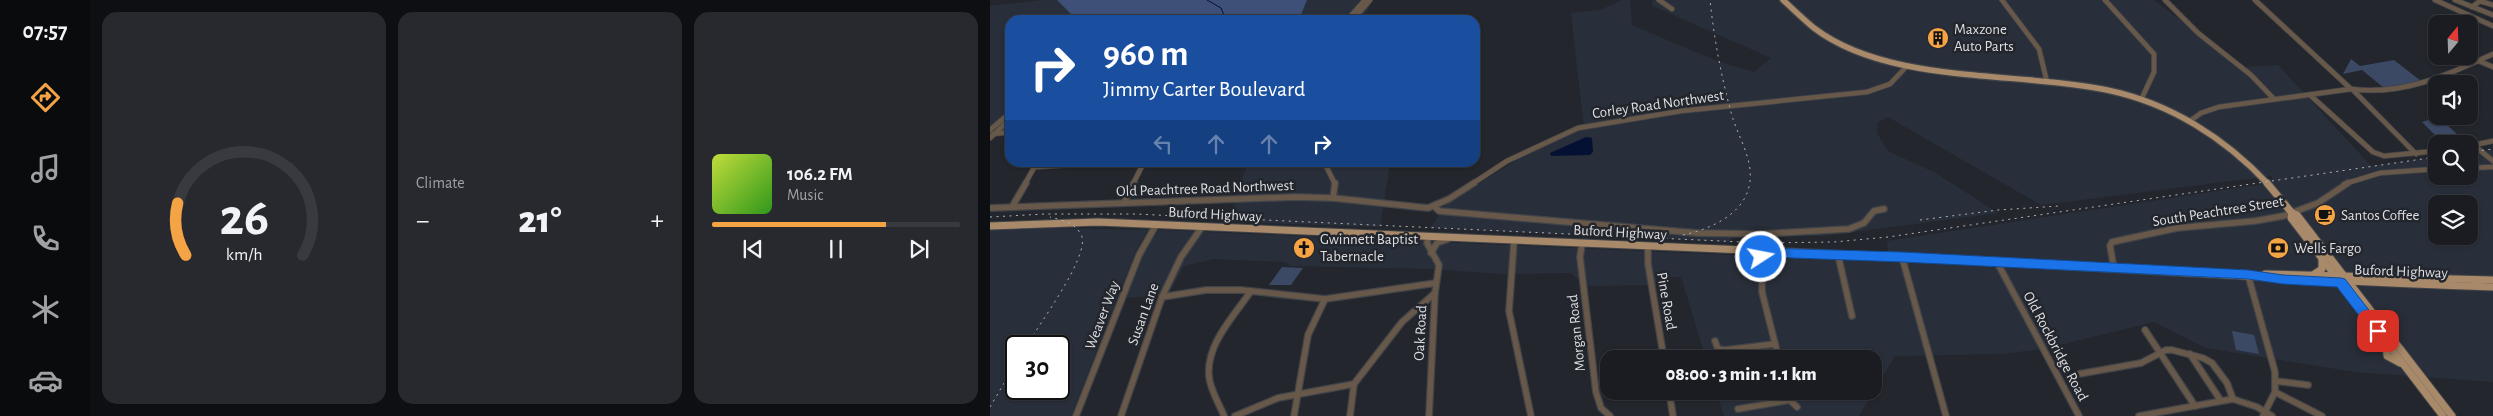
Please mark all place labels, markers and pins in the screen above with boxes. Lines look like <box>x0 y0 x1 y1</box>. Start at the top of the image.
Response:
place label: Maxzone Auto Parts <box>1954 22 2014 54</box>
building icon: Maxzone Auto Parts <box>1926 26 1950 50</box>
cafe icon: Santos Coffee <box>2313 203 2337 227</box>
place label: Santos Coffee <box>2341 208 2420 223</box>
place label: Gwinnett Baptist Tabernacle <box>1320 232 1418 264</box>
church icon: Gwinnett Baptist Tabernacle <box>1292 236 1316 260</box>
bank icon: Wells Fargo <box>2266 236 2290 260</box>
place label: Wells Fargo <box>2294 241 2361 256</box>
pin <box>2357 310 2399 352</box>

